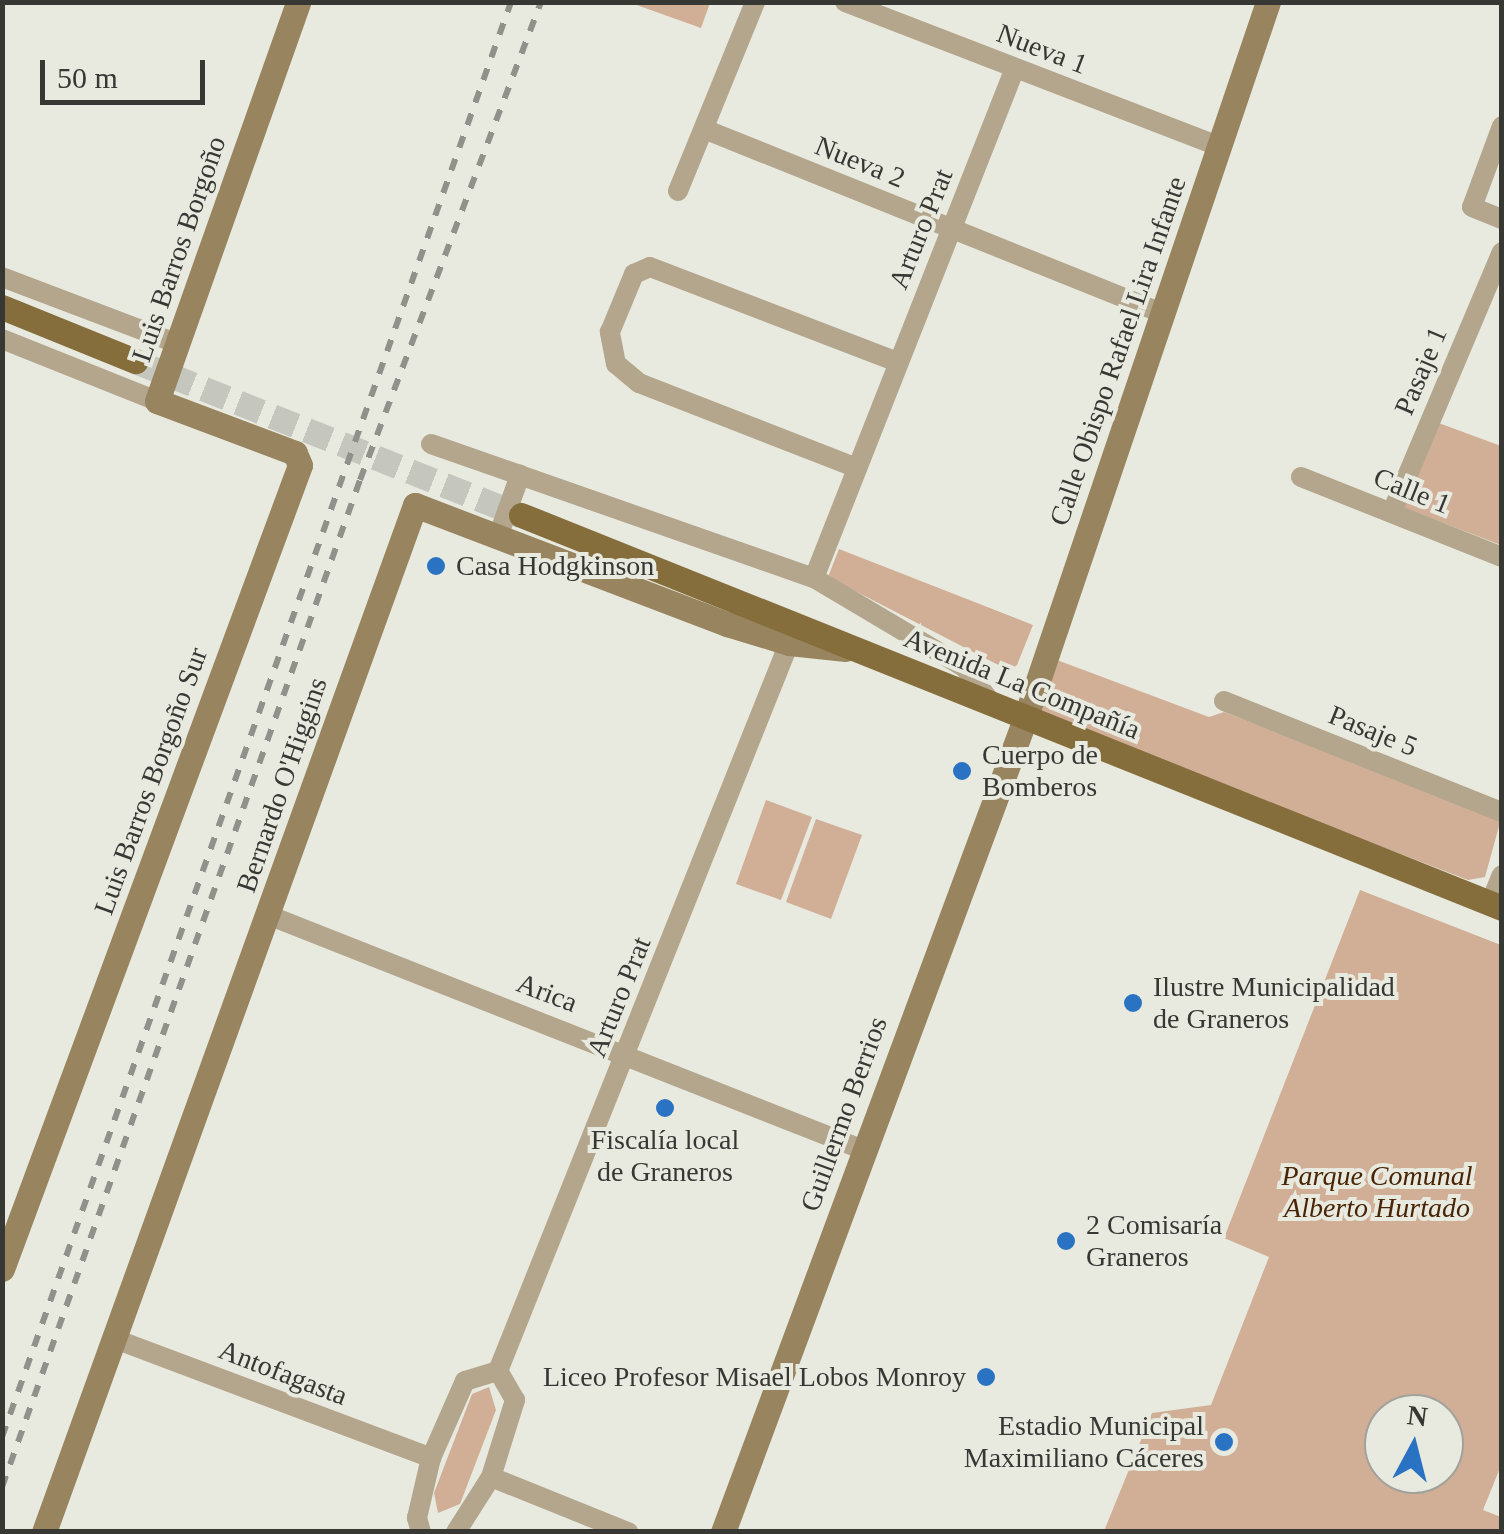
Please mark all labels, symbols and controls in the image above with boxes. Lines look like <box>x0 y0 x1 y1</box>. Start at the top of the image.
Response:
street label: Nueva 1 <box>992 16 1092 82</box>
scale bar <box>45 40 210 102</box>
text: 50 m <box>57 61 118 94</box>
street label: Nueva 2 <box>810 129 910 195</box>
street label: Luis Barros Borgoño <box>125 132 233 366</box>
street label: Arturo Prat <box>882 164 960 294</box>
street label: Calle Obispo Rafael Lira Infante <box>1042 172 1194 530</box>
street label: Pasaje 1 <box>1387 322 1455 420</box>
street label: Calle 1 <box>1369 460 1455 522</box>
place label: Casa Hodgkinson <box>456 549 654 583</box>
marker: Casa Hodgkinson <box>425 555 447 577</box>
street label: Avenida La Compañía <box>899 621 1145 747</box>
street label: Luis Barros Borgoño Sur <box>87 643 215 919</box>
street label: Bernardo O'Higgins <box>229 673 335 897</box>
street label: Pasaje 5 <box>1324 698 1422 764</box>
place label: Cuerpo de Bomberos <box>982 738 1098 804</box>
marker: Cuerpo de Bomberos <box>951 760 973 782</box>
street label: Arturo Prat <box>580 932 658 1062</box>
street label: Arica <box>512 966 582 1020</box>
place label: Ilustre Municipalidad de Graneros <box>1153 970 1395 1036</box>
marker: Ilustre Municipalidad de Graneros <box>1122 992 1144 1014</box>
street label: Guillermo Berrios <box>793 1012 895 1216</box>
marker: Fiscalía local de Graneros <box>654 1097 676 1119</box>
place label: Fiscalía local de Graneros <box>591 1123 739 1189</box>
park label: Parque Comunal Alberto Hurtado <box>1281 1159 1473 1225</box>
place label: 2 Comisaría Graneros <box>1086 1208 1222 1274</box>
marker: 2 Comisaría Graneros <box>1055 1230 1077 1252</box>
street label: Antofagasta <box>214 1333 352 1413</box>
place label: Liceo Profesor Misael Lobos Monroy <box>543 1360 966 1394</box>
marker: Liceo Profesor Misael Lobos Monroy <box>975 1366 997 1388</box>
north arrow <box>1364 1394 1464 1494</box>
text: N <box>1406 1399 1429 1432</box>
place label: Estadio Municipal Maximiliano Cáceres <box>964 1409 1204 1475</box>
marker: Estadio Municipal Maximiliano Cáceres <box>1213 1431 1235 1453</box>

